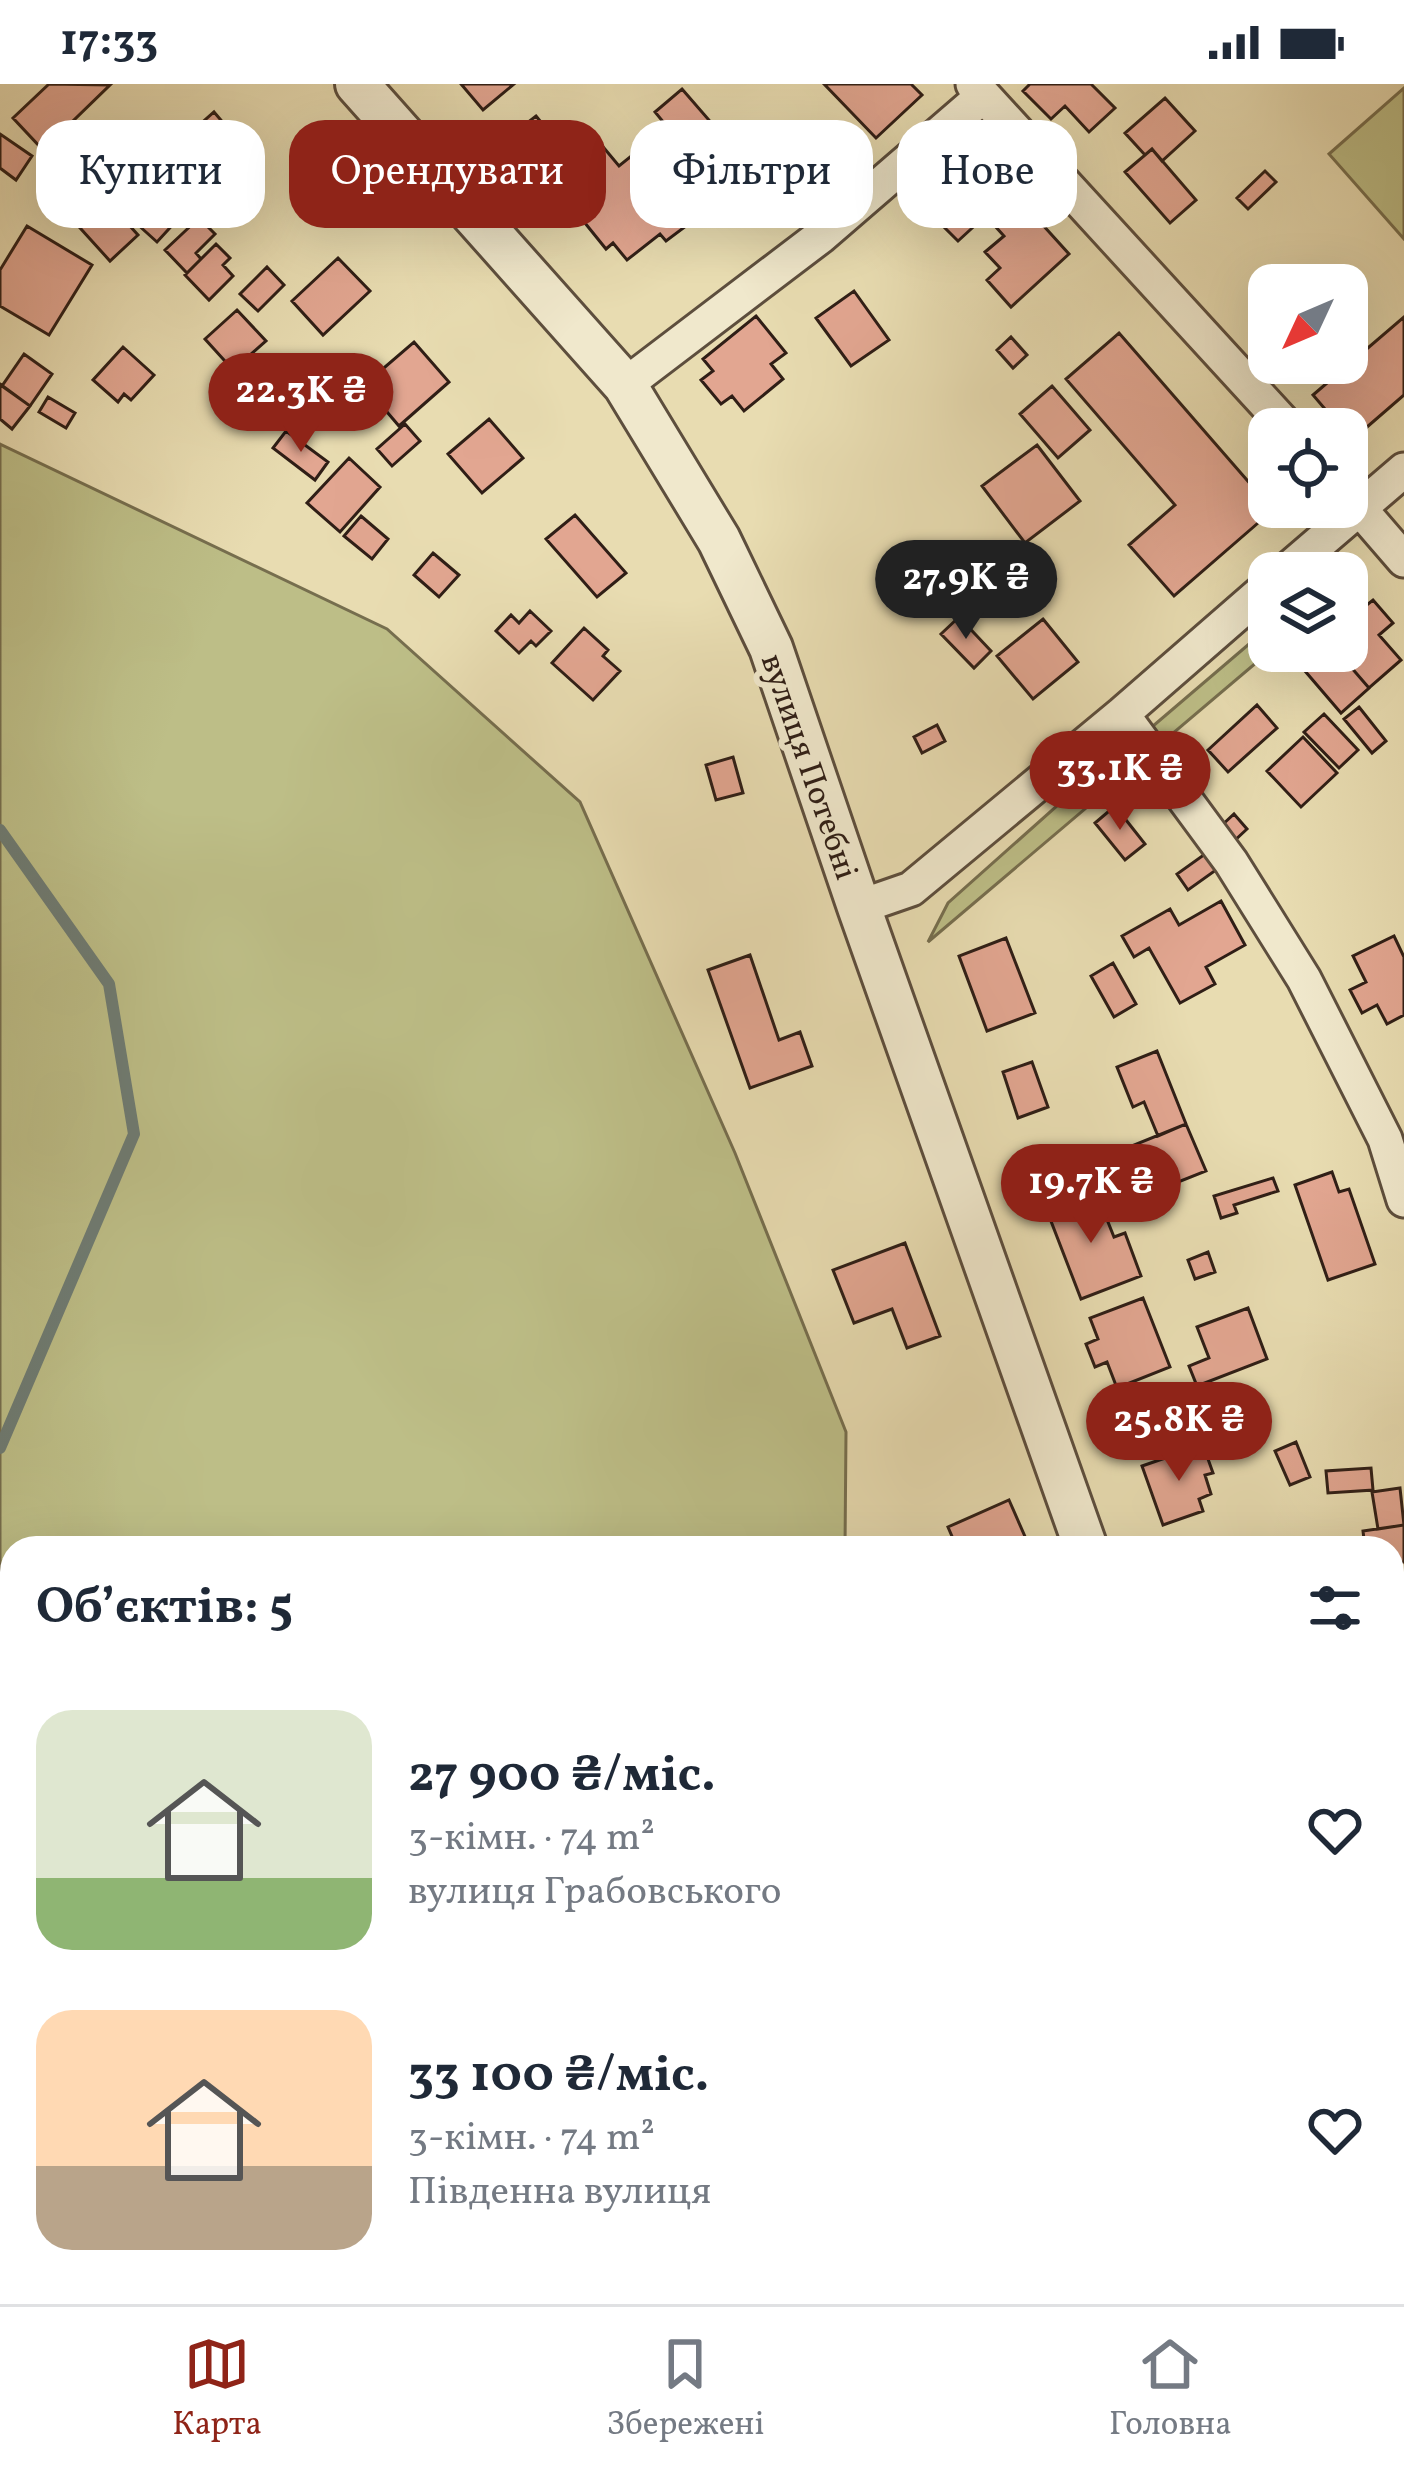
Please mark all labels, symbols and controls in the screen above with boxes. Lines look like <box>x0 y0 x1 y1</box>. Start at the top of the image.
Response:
text: 17:33 <box>60 11 158 74</box>
chip: Купити <box>36 120 265 228</box>
chip: Орендувати <box>289 120 606 228</box>
chip: Фільтри <box>630 120 873 228</box>
chip: Нове <box>897 120 1077 228</box>
north arrow <box>1248 264 1368 384</box>
map controls <box>1248 264 1368 672</box>
pin: 22.3K ₴ <box>190 353 412 455</box>
text: 22.3K ₴ <box>235 365 367 419</box>
button: locate <box>1248 408 1368 528</box>
pin: 27.9K ₴ <box>855 540 1077 642</box>
text: 27.9K ₴ <box>902 552 1030 606</box>
button: layers <box>1248 552 1368 672</box>
street label: вулиця Потебні <box>747 648 867 886</box>
pin: 33.1K ₴ <box>1009 731 1231 833</box>
text: 33.1K ₴ <box>1057 743 1183 797</box>
pin: 19.7K ₴ <box>980 1144 1202 1246</box>
text: 19.7K ₴ <box>1028 1156 1154 1210</box>
pin: 25.8K ₴ <box>1068 1382 1290 1484</box>
text: 25.8K ₴ <box>1113 1394 1245 1448</box>
text: Об’єктів: 5 <box>36 1573 293 1644</box>
icon: filters <box>1302 1575 1368 1641</box>
text: 27 900 ₴/міс. <box>408 1741 716 1812</box>
icon: home <box>132 1758 276 1902</box>
icon: heart <box>1302 1797 1368 1863</box>
text: 3-кімн. · 74 m² <box>408 1812 655 1866</box>
text: вулиця Грабовського <box>408 1866 781 1920</box>
text: 33 100 ₴/міс. <box>408 2041 709 2112</box>
icon: home <box>132 2058 276 2202</box>
icon: heart <box>1302 2097 1368 2163</box>
text: 3-кімн. · 74 m² <box>408 2112 655 2166</box>
text: Південна вулиця <box>408 2166 711 2220</box>
tab: Карта <box>172 2331 262 2449</box>
tab: Збережені <box>607 2331 764 2449</box>
tab: Головна <box>1109 2331 1232 2449</box>

